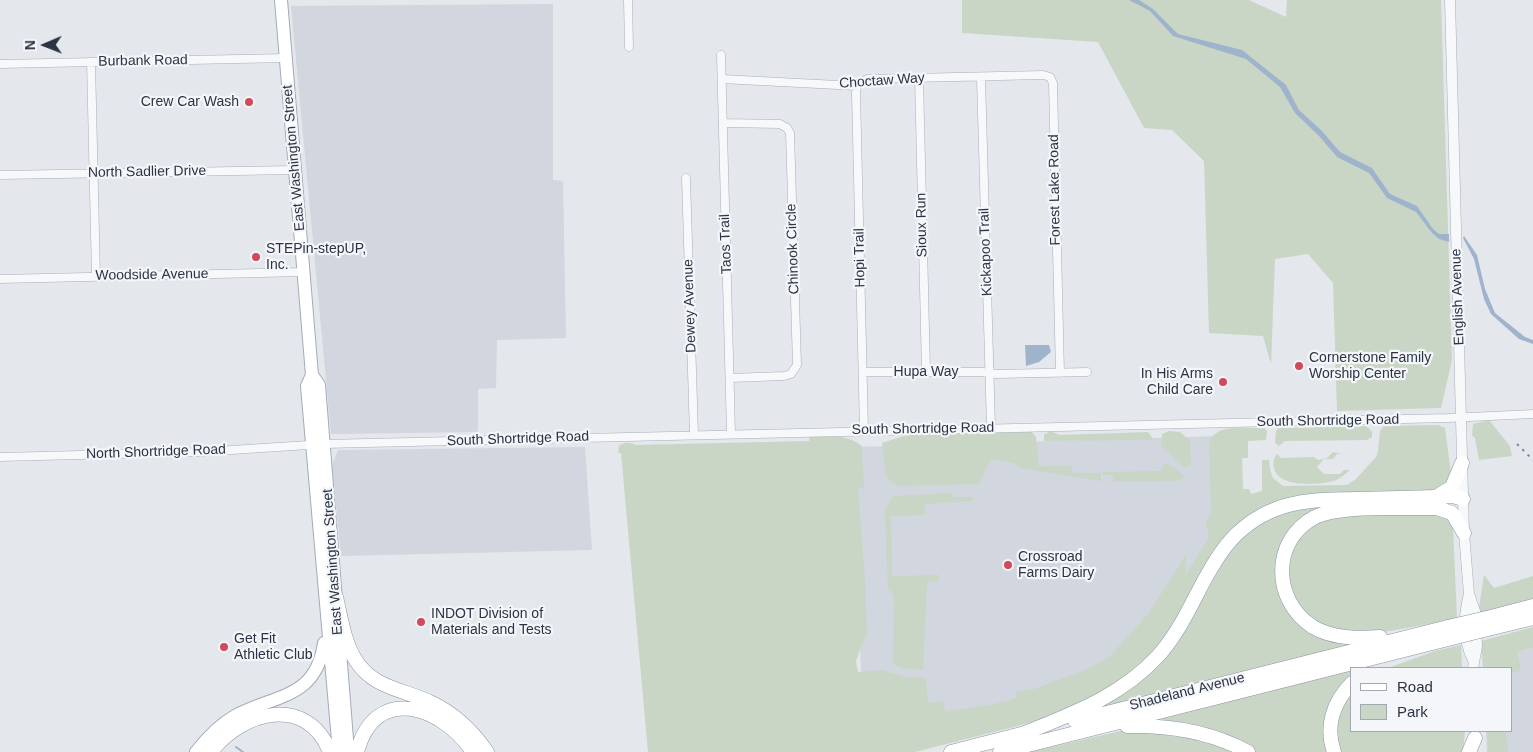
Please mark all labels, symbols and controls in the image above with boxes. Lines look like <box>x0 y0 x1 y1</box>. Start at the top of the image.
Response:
north arrow <box>20 20 70 70</box>
text: N <box>22 40 38 50</box>
street label: Burbank Road <box>98 52 188 70</box>
street label: Choctaw Way <box>839 70 925 92</box>
street label: East Washington Street <box>279 84 309 232</box>
place label: Crew Car Wash <box>141 94 239 110</box>
marker: Crew Car Wash <box>243 96 255 108</box>
street label: Forest Lake Road <box>1046 134 1064 246</box>
street label: North Sadlier Drive <box>88 163 206 181</box>
street label: Sioux Run <box>913 193 931 257</box>
street label: Chinook Circle <box>783 203 803 295</box>
street label: Kickapoo Trail <box>976 208 996 296</box>
street label: Taos Trail <box>717 214 735 274</box>
street label: Hopi Trail <box>851 228 869 288</box>
place label: STEPin-stepUP, Inc. <box>266 241 366 274</box>
street label: English Avenue <box>1448 248 1468 346</box>
marker: STEPin-stepUP, Inc. <box>250 251 262 263</box>
street label: Dewey Avenue <box>680 259 700 353</box>
street label: Woodside Avenue <box>95 266 209 284</box>
place label: Cornerstone Family Worship Center <box>1309 350 1431 382</box>
marker: Cornerstone Family Worship Center <box>1293 360 1305 372</box>
street label: Hupa Way <box>894 364 958 380</box>
place label: In His Arms Child Care <box>1141 366 1213 398</box>
marker: In His Arms Child Care <box>1217 376 1229 388</box>
street label: South Shortridge Road <box>1257 411 1399 431</box>
street label: South Shortridge Road <box>852 419 994 439</box>
street label: South Shortridge Road <box>447 428 589 450</box>
street label: North Shortridge Road <box>86 441 226 463</box>
street label: East Washington Street <box>320 488 346 636</box>
place label: Crossroad Farms Dairy <box>1018 549 1094 582</box>
marker: Crossroad Farms Dairy <box>1002 559 1014 571</box>
place label: INDOT Division of Materials and Tests <box>431 606 552 638</box>
marker: INDOT Division of Materials and Tests <box>415 616 427 628</box>
place label: Get Fit Athletic Club <box>234 631 313 664</box>
marker: Get Fit Athletic Club <box>218 641 230 653</box>
legend <box>1350 667 1513 732</box>
street label: Shadeland Avenue <box>1128 670 1246 714</box>
text: Road <box>1397 678 1433 695</box>
text: Park <box>1397 703 1428 720</box>

